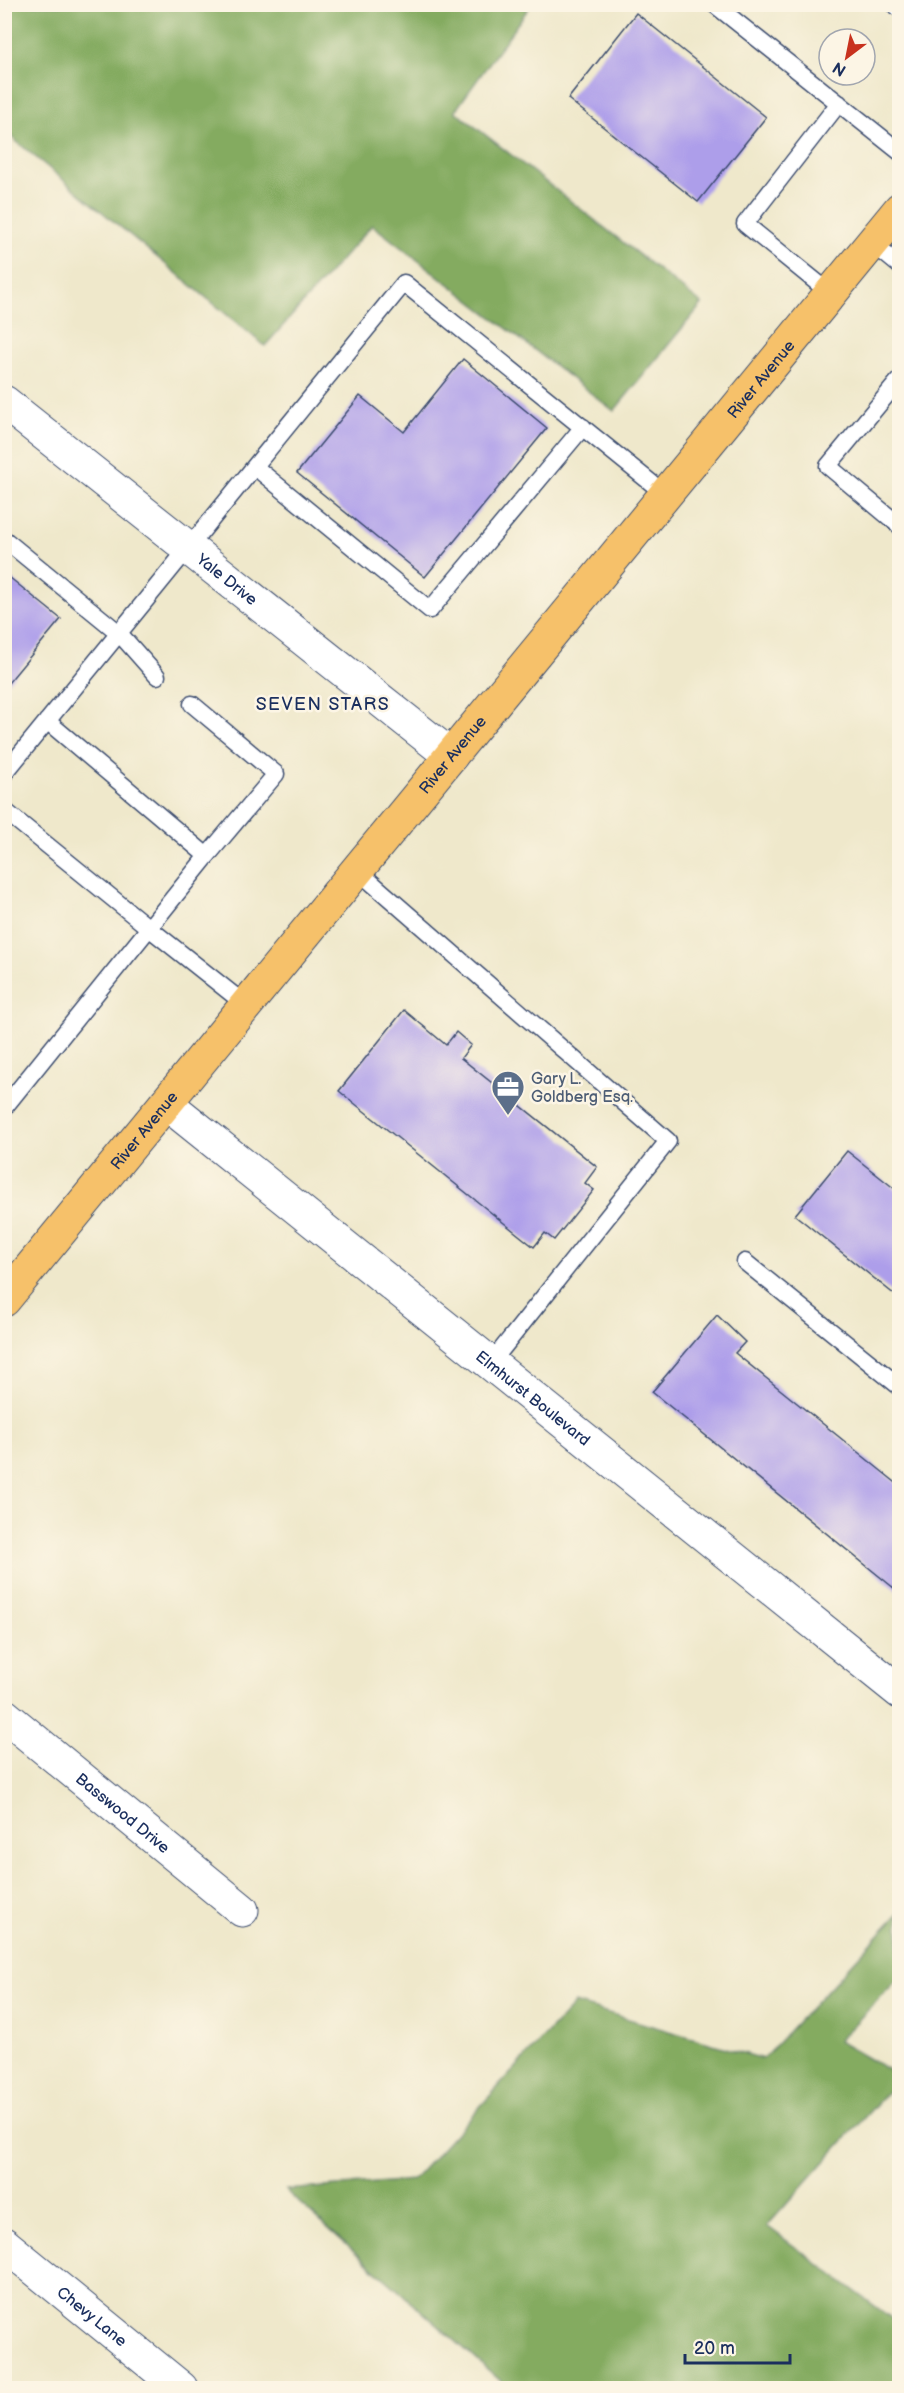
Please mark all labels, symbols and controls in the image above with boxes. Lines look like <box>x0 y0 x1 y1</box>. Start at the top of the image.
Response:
north arrow <box>817 27 877 87</box>
text: N <box>830 57 850 80</box>
street label: River Avenue <box>724 336 800 423</box>
street label: Yale Drive <box>192 550 261 610</box>
district label: SEVEN STARS <box>256 694 390 715</box>
street label: River Avenue <box>416 712 491 798</box>
office icon: Gary L. Goldberg Esq. <box>490 1069 526 1116</box>
place label: Gary L. Goldberg Esq. <box>531 1070 633 1107</box>
street label: River Avenue <box>107 1088 183 1174</box>
street label: Elmhurst Boulevard <box>471 1347 593 1450</box>
street label: Basswood Drive <box>71 1770 173 1858</box>
street label: Chevy Lane <box>53 2283 131 2351</box>
scale bar <box>685 2327 790 2365</box>
text: 20 m <box>694 2338 735 2359</box>

